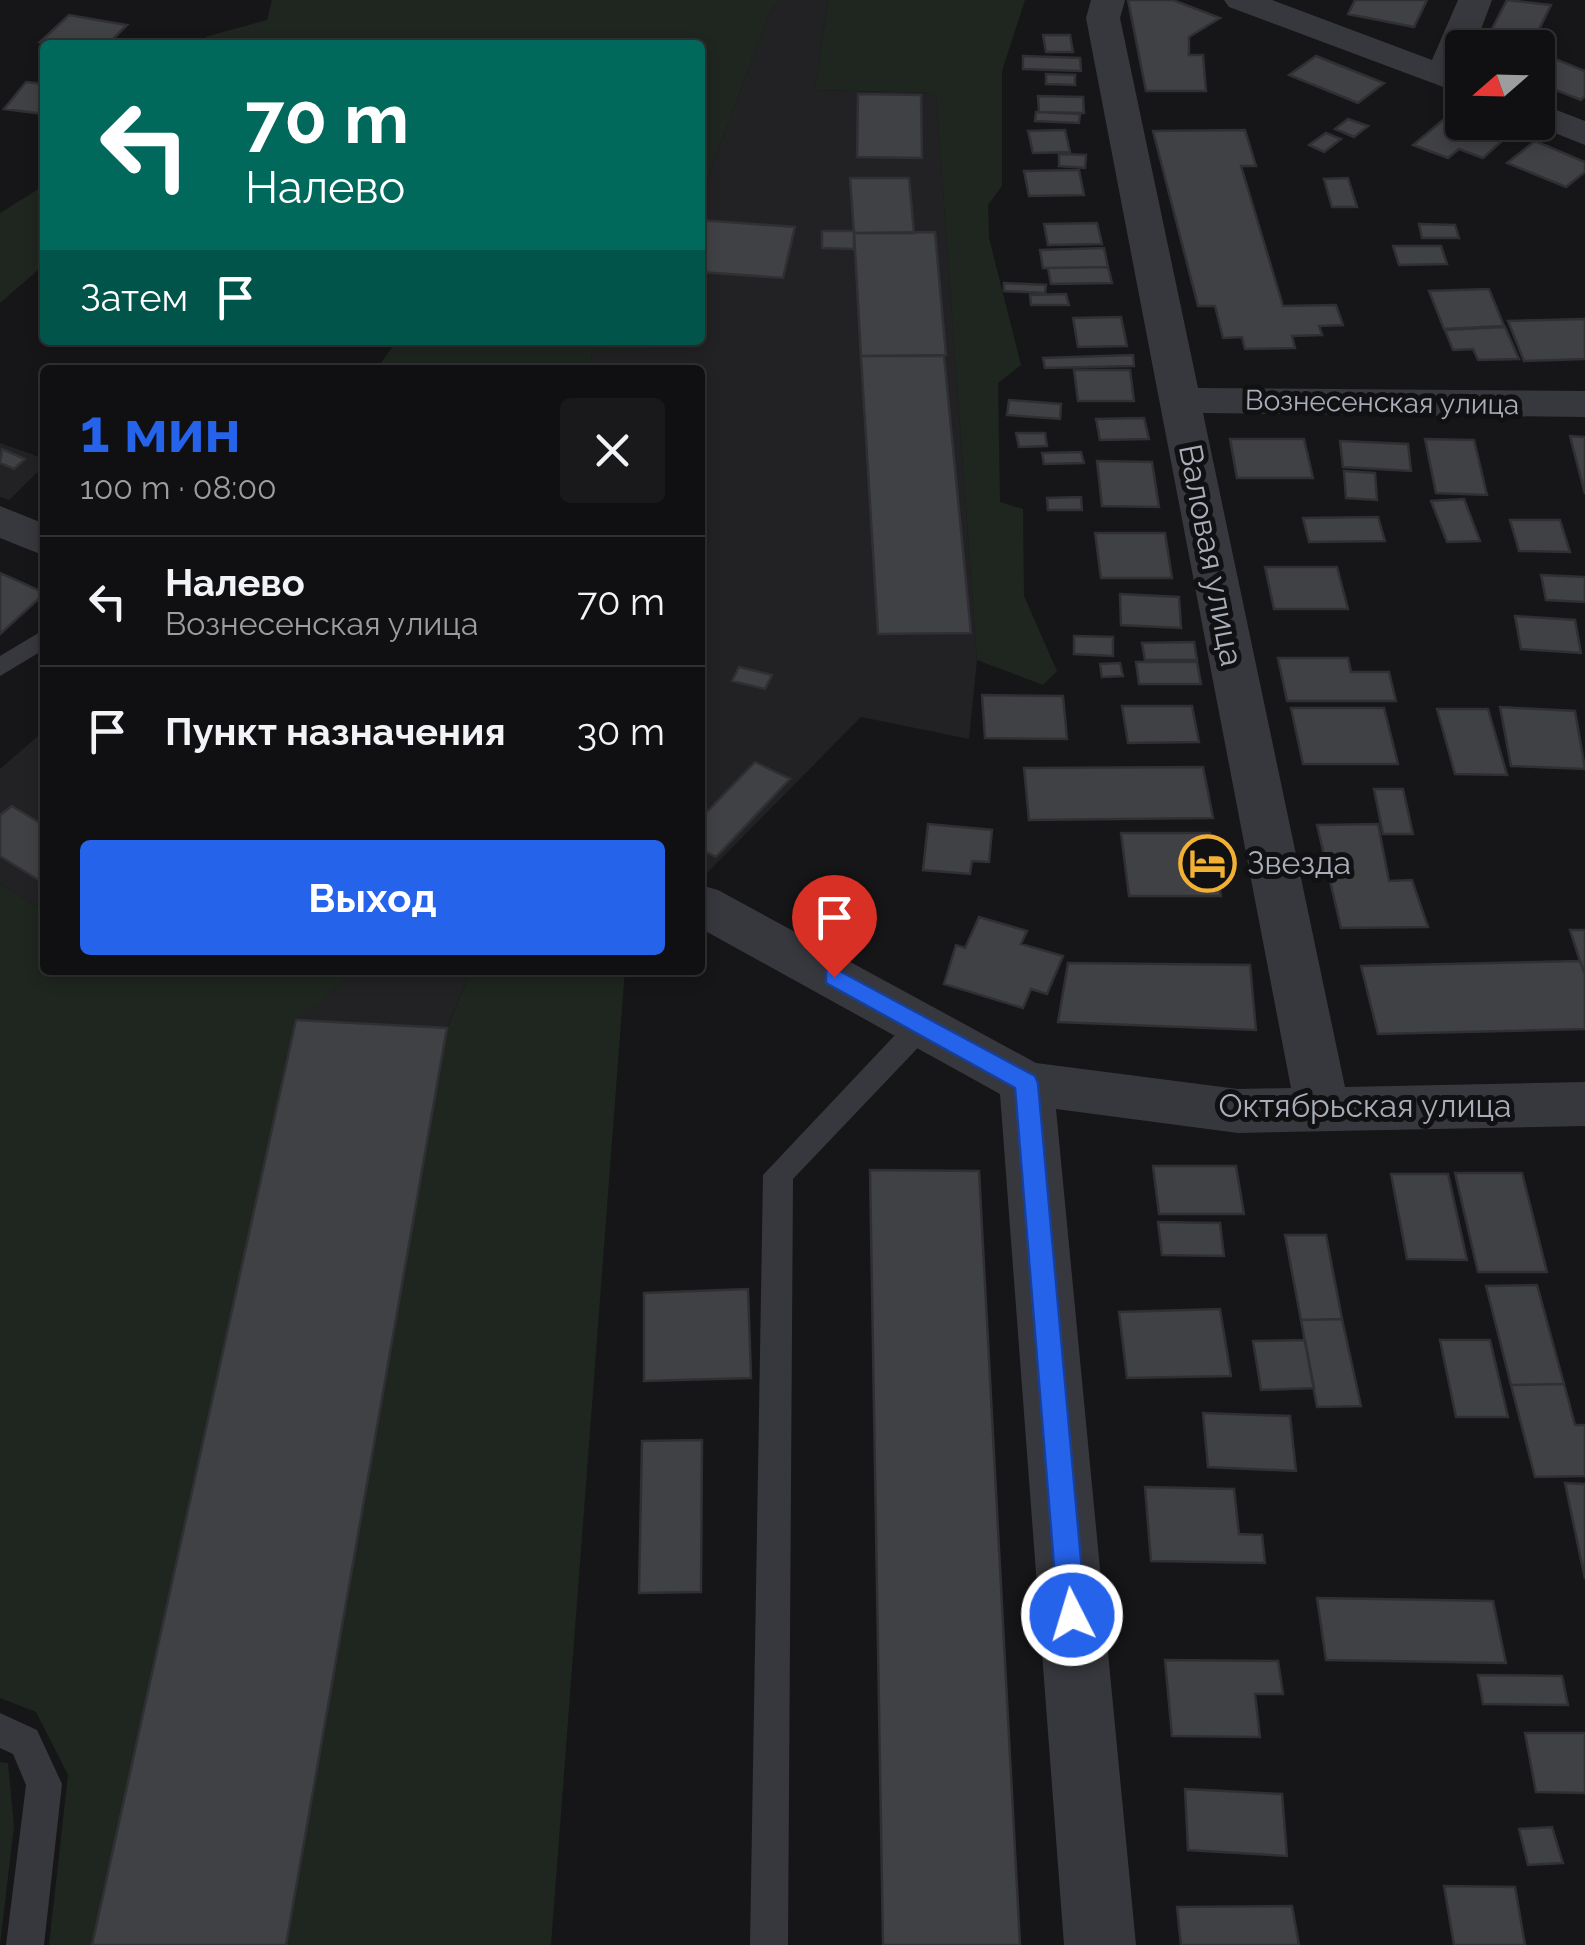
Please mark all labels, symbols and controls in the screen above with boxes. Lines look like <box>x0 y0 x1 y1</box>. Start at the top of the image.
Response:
north arrow <box>1445 30 1555 140</box>
map controls <box>1445 30 1555 140</box>
text: 70 m <box>245 77 409 159</box>
icon: left <box>80 80 210 210</box>
text: Налево <box>245 161 405 214</box>
icon: arrive <box>208 270 263 325</box>
text: Затем <box>80 275 188 320</box>
street label: Вознесенская улица <box>1245 384 1519 421</box>
text: 1 мин <box>80 396 241 466</box>
button: close <box>560 398 665 503</box>
street label: Валовая улица <box>1172 441 1251 669</box>
text: 100 m · 08:00 <box>80 469 277 506</box>
text: Налево <box>165 560 305 605</box>
icon: left <box>80 574 135 629</box>
text: 70 m <box>577 579 665 624</box>
text: Вознесенская улица <box>165 605 478 642</box>
icon: arrive <box>80 704 135 759</box>
text: Пункт назначения <box>165 709 506 754</box>
text: 30 m <box>577 709 665 754</box>
hotel icon: Звезда <box>1178 833 1238 893</box>
button: Выход <box>80 840 665 955</box>
place label: Звезда <box>1247 844 1351 881</box>
pin <box>792 875 877 978</box>
icon: arrive <box>807 890 862 945</box>
street label: Октябрьская улица <box>1219 1087 1511 1124</box>
position arrow <box>1020 1563 1124 1667</box>

